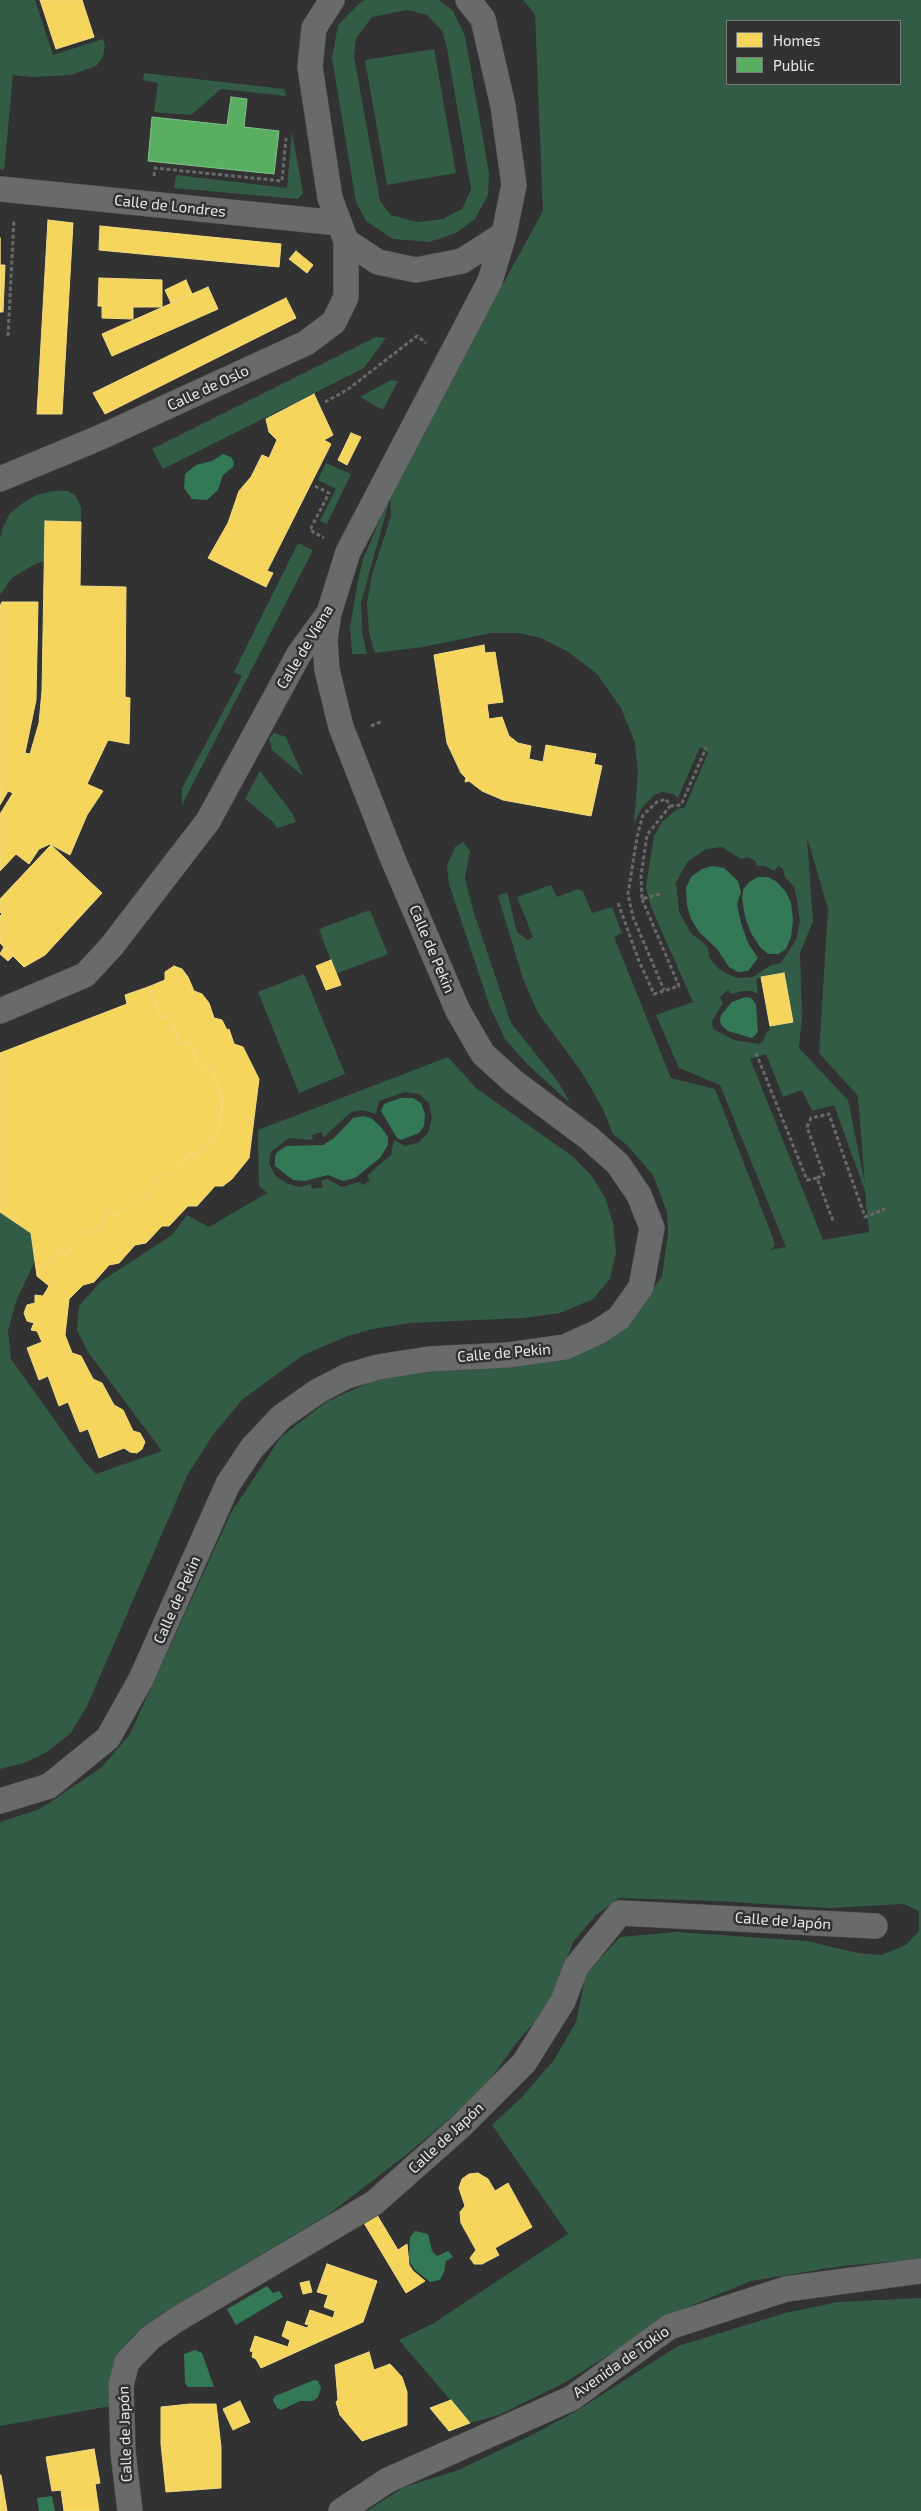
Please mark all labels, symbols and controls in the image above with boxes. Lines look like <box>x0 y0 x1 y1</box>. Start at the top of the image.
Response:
legend <box>726 20 901 85</box>
text: Homes <box>773 31 820 49</box>
text: Public <box>773 56 814 74</box>
street label: Calle de Londres <box>113 191 227 221</box>
street label: Calle de Oslo <box>164 361 252 415</box>
street label: Calle de Viena <box>273 602 337 692</box>
street label: Calle de Pekin <box>405 902 459 996</box>
street label: Calle de Pekin <box>456 1340 552 1366</box>
street label: Calle de Pekin <box>150 1553 204 1647</box>
street label: Calle de Japón <box>734 1909 832 1933</box>
street label: Calle de Japón <box>405 2099 487 2177</box>
street label: Avenida de Tokio <box>570 2322 672 2402</box>
street label: Calle de Japón <box>114 2386 136 2482</box>

